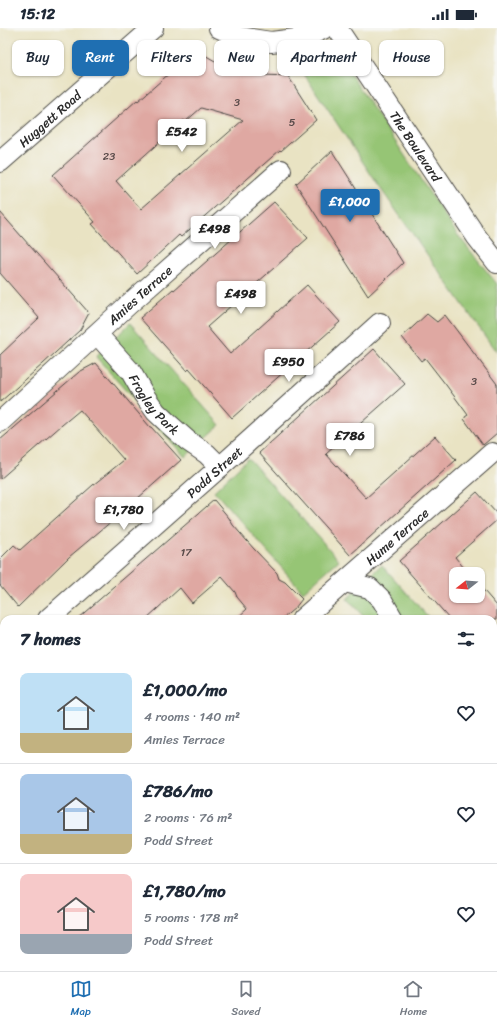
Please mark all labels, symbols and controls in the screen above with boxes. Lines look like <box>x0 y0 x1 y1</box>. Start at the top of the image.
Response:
text: 15:12 <box>20 1 55 27</box>
chip: Buy <box>12 40 64 76</box>
chip: Rent <box>72 40 129 76</box>
chip: Filters <box>137 40 206 76</box>
chip: New <box>214 40 269 76</box>
chip: Apartment <box>277 40 371 76</box>
chip: House <box>379 40 444 76</box>
street label: Huggett Road <box>13 84 88 153</box>
house number: 3 <box>234 93 240 112</box>
street label: The Boulevard <box>383 106 448 187</box>
house number: 5 <box>289 113 296 132</box>
pin: £542 <box>158 119 206 153</box>
text: £542 <box>167 120 197 143</box>
house number: 23 <box>103 147 115 166</box>
pin: £1,000 <box>317 189 383 223</box>
text: £1,000 <box>330 190 370 213</box>
pin: £498 <box>191 216 239 250</box>
text: £498 <box>200 217 230 240</box>
street label: Amies Terrace <box>101 259 178 331</box>
pin: £498 <box>217 281 265 315</box>
text: £498 <box>226 282 256 305</box>
pin: £950 <box>265 349 313 383</box>
text: £950 <box>273 350 305 373</box>
street label: Frogley Park <box>122 370 185 441</box>
house number: 3 <box>471 372 477 391</box>
pin: £786 <box>326 423 374 457</box>
text: £786 <box>335 424 365 447</box>
street label: Podd Street <box>181 440 248 504</box>
pin: £1,780 <box>91 497 157 531</box>
text: £1,780 <box>104 498 144 521</box>
street label: Hume Terrace <box>360 502 435 571</box>
house number: 17 <box>181 543 192 562</box>
north arrow <box>449 567 485 603</box>
map controls <box>449 567 485 603</box>
text: 7 homes <box>20 624 80 654</box>
icon: filters <box>455 628 477 650</box>
text: £1,000/mo <box>144 675 227 705</box>
icon: home <box>52 689 100 737</box>
icon: heart <box>455 702 477 724</box>
text: 4 rooms · 140 m² <box>144 705 240 728</box>
text: Amies Terrace <box>144 728 225 751</box>
text: £786/mo <box>144 776 213 806</box>
icon: home <box>52 790 100 838</box>
icon: heart <box>455 803 477 825</box>
text: 2 rooms · 76 m² <box>144 806 232 829</box>
text: Podd Street <box>144 829 213 852</box>
text: £1,780/mo <box>144 876 226 906</box>
icon: home <box>52 890 100 938</box>
icon: heart <box>455 903 477 925</box>
text: 5 rooms · 178 m² <box>144 906 239 929</box>
text: Podd Street <box>144 929 213 952</box>
tab: Map <box>70 978 92 1021</box>
tab: Saved <box>231 978 260 1021</box>
tab: Home <box>400 978 427 1021</box>

